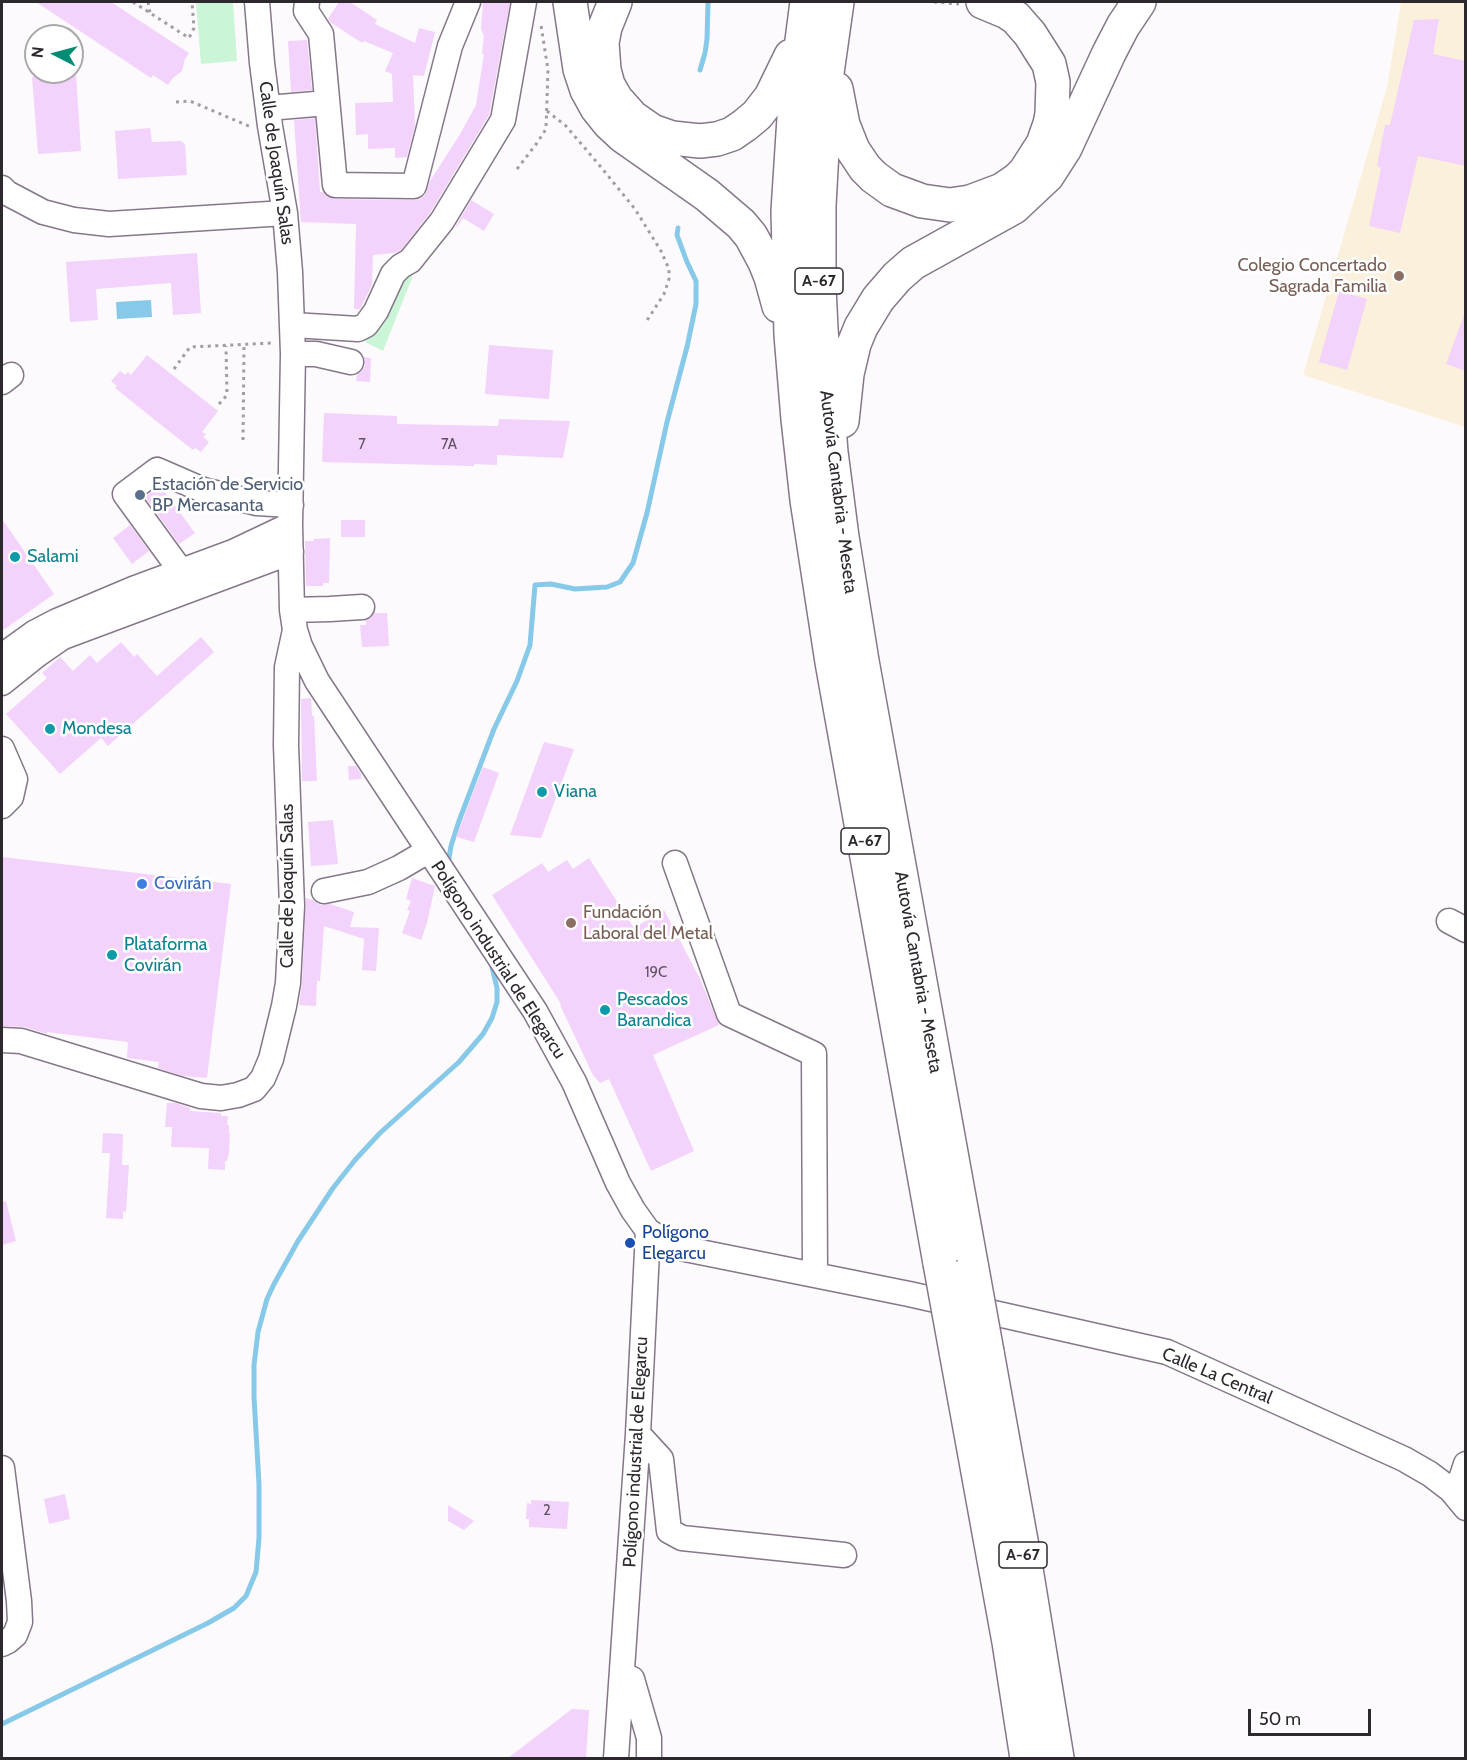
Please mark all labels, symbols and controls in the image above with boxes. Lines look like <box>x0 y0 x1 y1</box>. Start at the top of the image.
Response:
north arrow <box>24 24 84 84</box>
text: N <box>28 46 48 59</box>
street label: Calle de Joaquín Salas <box>254 80 298 246</box>
place label: Colegio Concertado Sagrada Familia <box>1237 255 1387 298</box>
road number: A-67 <box>795 268 843 294</box>
marker: Colegio Concertado Sagrada Familia <box>1392 269 1406 283</box>
street label: Autovía Cantabria - Meseta <box>815 389 861 595</box>
house number: 7 <box>358 436 366 454</box>
house number: 7A <box>441 436 457 454</box>
place label: Estación de Servicio BP Mercasanta <box>152 474 303 516</box>
marker: Estación de Servicio BP Mercasanta <box>133 488 147 502</box>
place label: Salami <box>27 546 79 568</box>
marker: Salami <box>8 550 22 564</box>
place label: Mondesa <box>62 718 132 740</box>
marker: Mondesa <box>43 722 57 736</box>
place label: Viana <box>554 781 597 803</box>
marker: Viana <box>535 785 549 799</box>
street label: Calle de Joaquín Salas <box>277 804 299 968</box>
road number: A-67 <box>841 828 889 854</box>
street label: Polígono industrial de Elegarcu <box>426 857 570 1063</box>
street label: Autovía Cantabria - Meseta <box>890 869 946 1075</box>
place label: Covirán <box>154 873 212 895</box>
marker: Covirán <box>135 877 149 891</box>
place label: Fundación Laboral del Metal <box>583 902 713 944</box>
marker: Fundación Laboral del Metal <box>564 916 578 930</box>
place label: Plataforma Covirán <box>124 934 207 976</box>
marker: Plataforma Covirán <box>105 948 119 962</box>
house number: 19C <box>645 964 667 982</box>
place label: Pescados Barandica <box>617 989 691 1032</box>
marker: Pescados Barandica <box>598 1003 612 1017</box>
place label: Polígono Elegarcu <box>642 1222 709 1264</box>
marker: Polígono Elegarcu <box>623 1236 637 1250</box>
street label: Polígono industrial de Elegarcu <box>619 1336 653 1568</box>
street label: Calle La Central <box>1159 1343 1275 1409</box>
house number: 2 <box>543 1502 551 1520</box>
road number: A-67 <box>999 1542 1047 1568</box>
scale bar <box>1251 1697 1374 1735</box>
text: 50 m <box>1259 1708 1301 1730</box>

